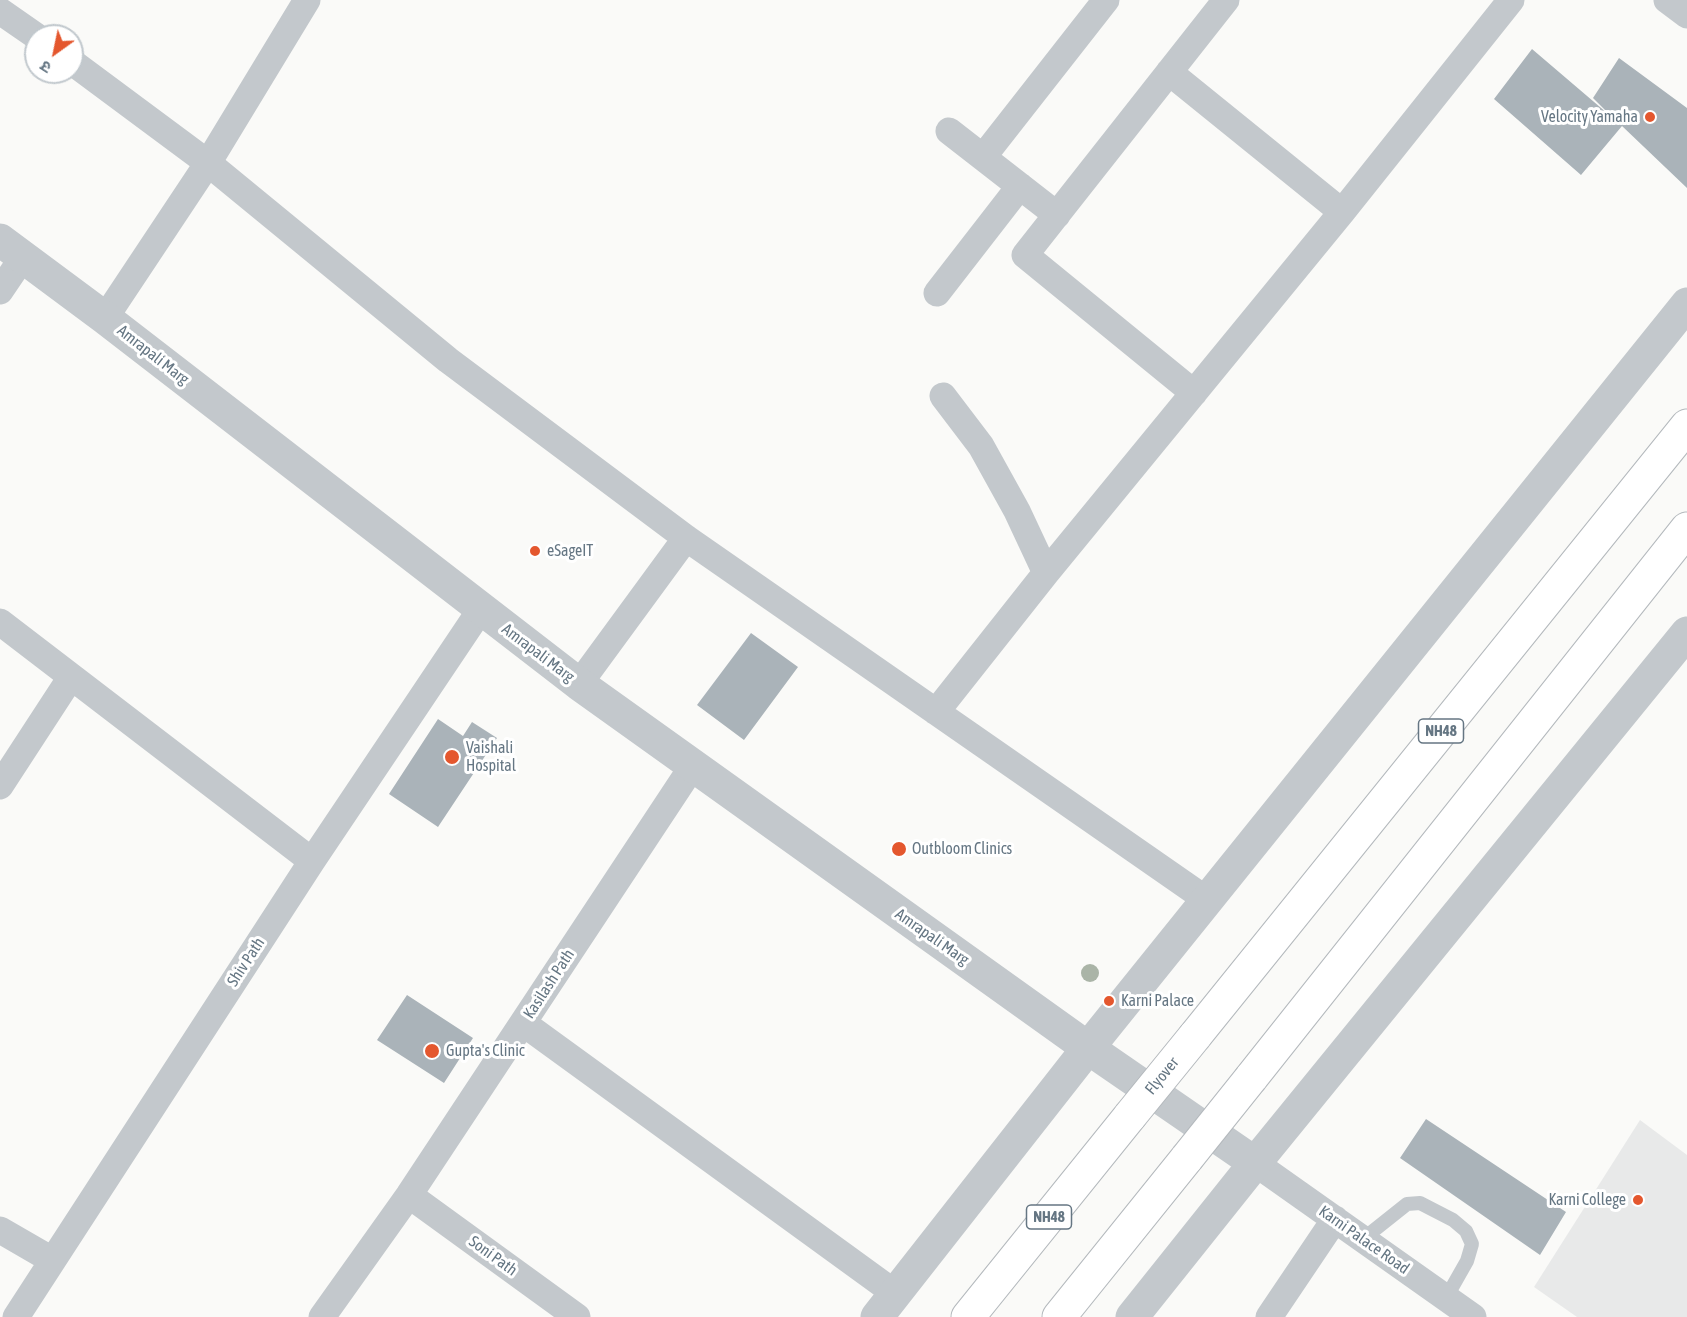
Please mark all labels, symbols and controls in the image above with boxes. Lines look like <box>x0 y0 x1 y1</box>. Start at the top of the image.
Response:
north arrow <box>24 24 84 84</box>
text: उ <box>36 57 54 78</box>
place label: Velocity Yamaha <box>1541 107 1638 127</box>
marker: Velocity Yamaha <box>1643 110 1657 124</box>
street label: Amrapali Marg <box>113 321 193 389</box>
place label: eSageIT <box>547 541 593 561</box>
marker: eSageIT <box>528 544 542 558</box>
street label: Amrapali Marg <box>498 620 578 686</box>
road number: NH48 <box>1418 719 1464 743</box>
place label: Vaishali Hospital <box>466 738 516 776</box>
marker: Vaishali Hospital <box>443 748 461 766</box>
place label: Outbloom Clinics <box>912 839 1012 859</box>
marker: Outbloom Clinics <box>890 840 908 858</box>
street label: Amrapali Marg <box>891 905 973 969</box>
street label: Shiv Path <box>223 934 269 990</box>
street label: Kasilash Path <box>519 946 579 1022</box>
place label: Karni Palace <box>1121 991 1194 1011</box>
marker: Karni Palace <box>1102 994 1116 1008</box>
place label: Gupta's Clinic <box>446 1041 525 1061</box>
marker: Gupta's Clinic <box>423 1042 441 1060</box>
street label: Flyover <box>1141 1053 1183 1099</box>
place label: Karni College <box>1549 1190 1626 1210</box>
marker: Karni College <box>1631 1193 1645 1207</box>
street label: Karni Palace Road <box>1315 1202 1413 1278</box>
road number: NH48 <box>1026 1205 1072 1229</box>
street label: Soni Path <box>465 1232 521 1280</box>

